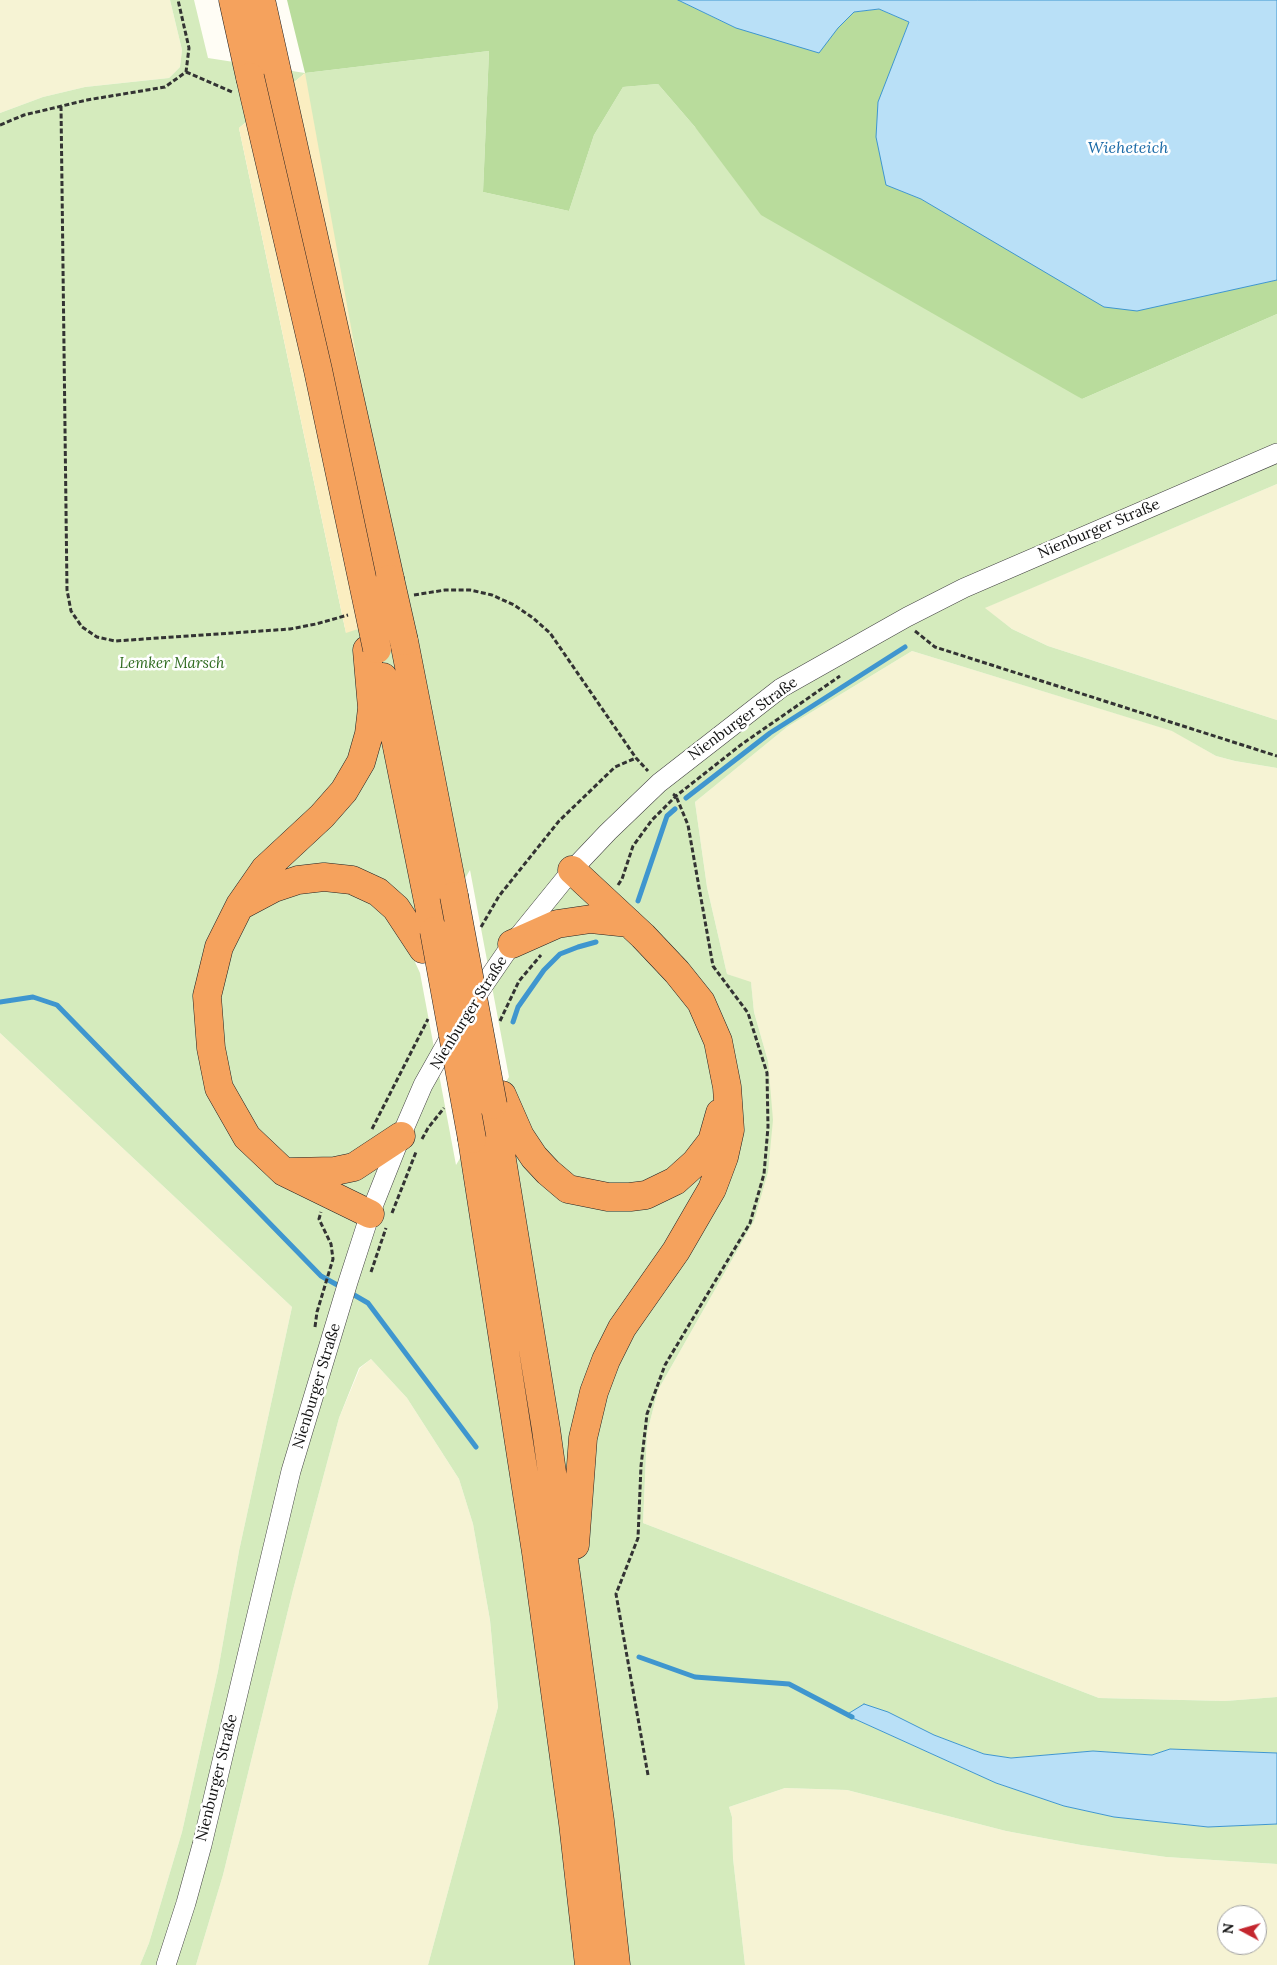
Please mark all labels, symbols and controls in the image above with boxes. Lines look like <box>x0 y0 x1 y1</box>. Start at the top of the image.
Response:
water label: Wieheteich <box>1088 138 1168 158</box>
street label: Nienburger Straße <box>1035 495 1163 563</box>
park label: Lemker Marsch <box>119 655 225 673</box>
street label: Nienburger Straße <box>685 673 801 765</box>
street label: Nienburger Straße <box>427 953 511 1073</box>
street label: Nienburger Straße <box>289 1321 345 1451</box>
street label: Nienburger Straße <box>192 1713 242 1843</box>
north arrow <box>1217 1905 1267 1955</box>
text: N <box>1219 1922 1238 1935</box>

